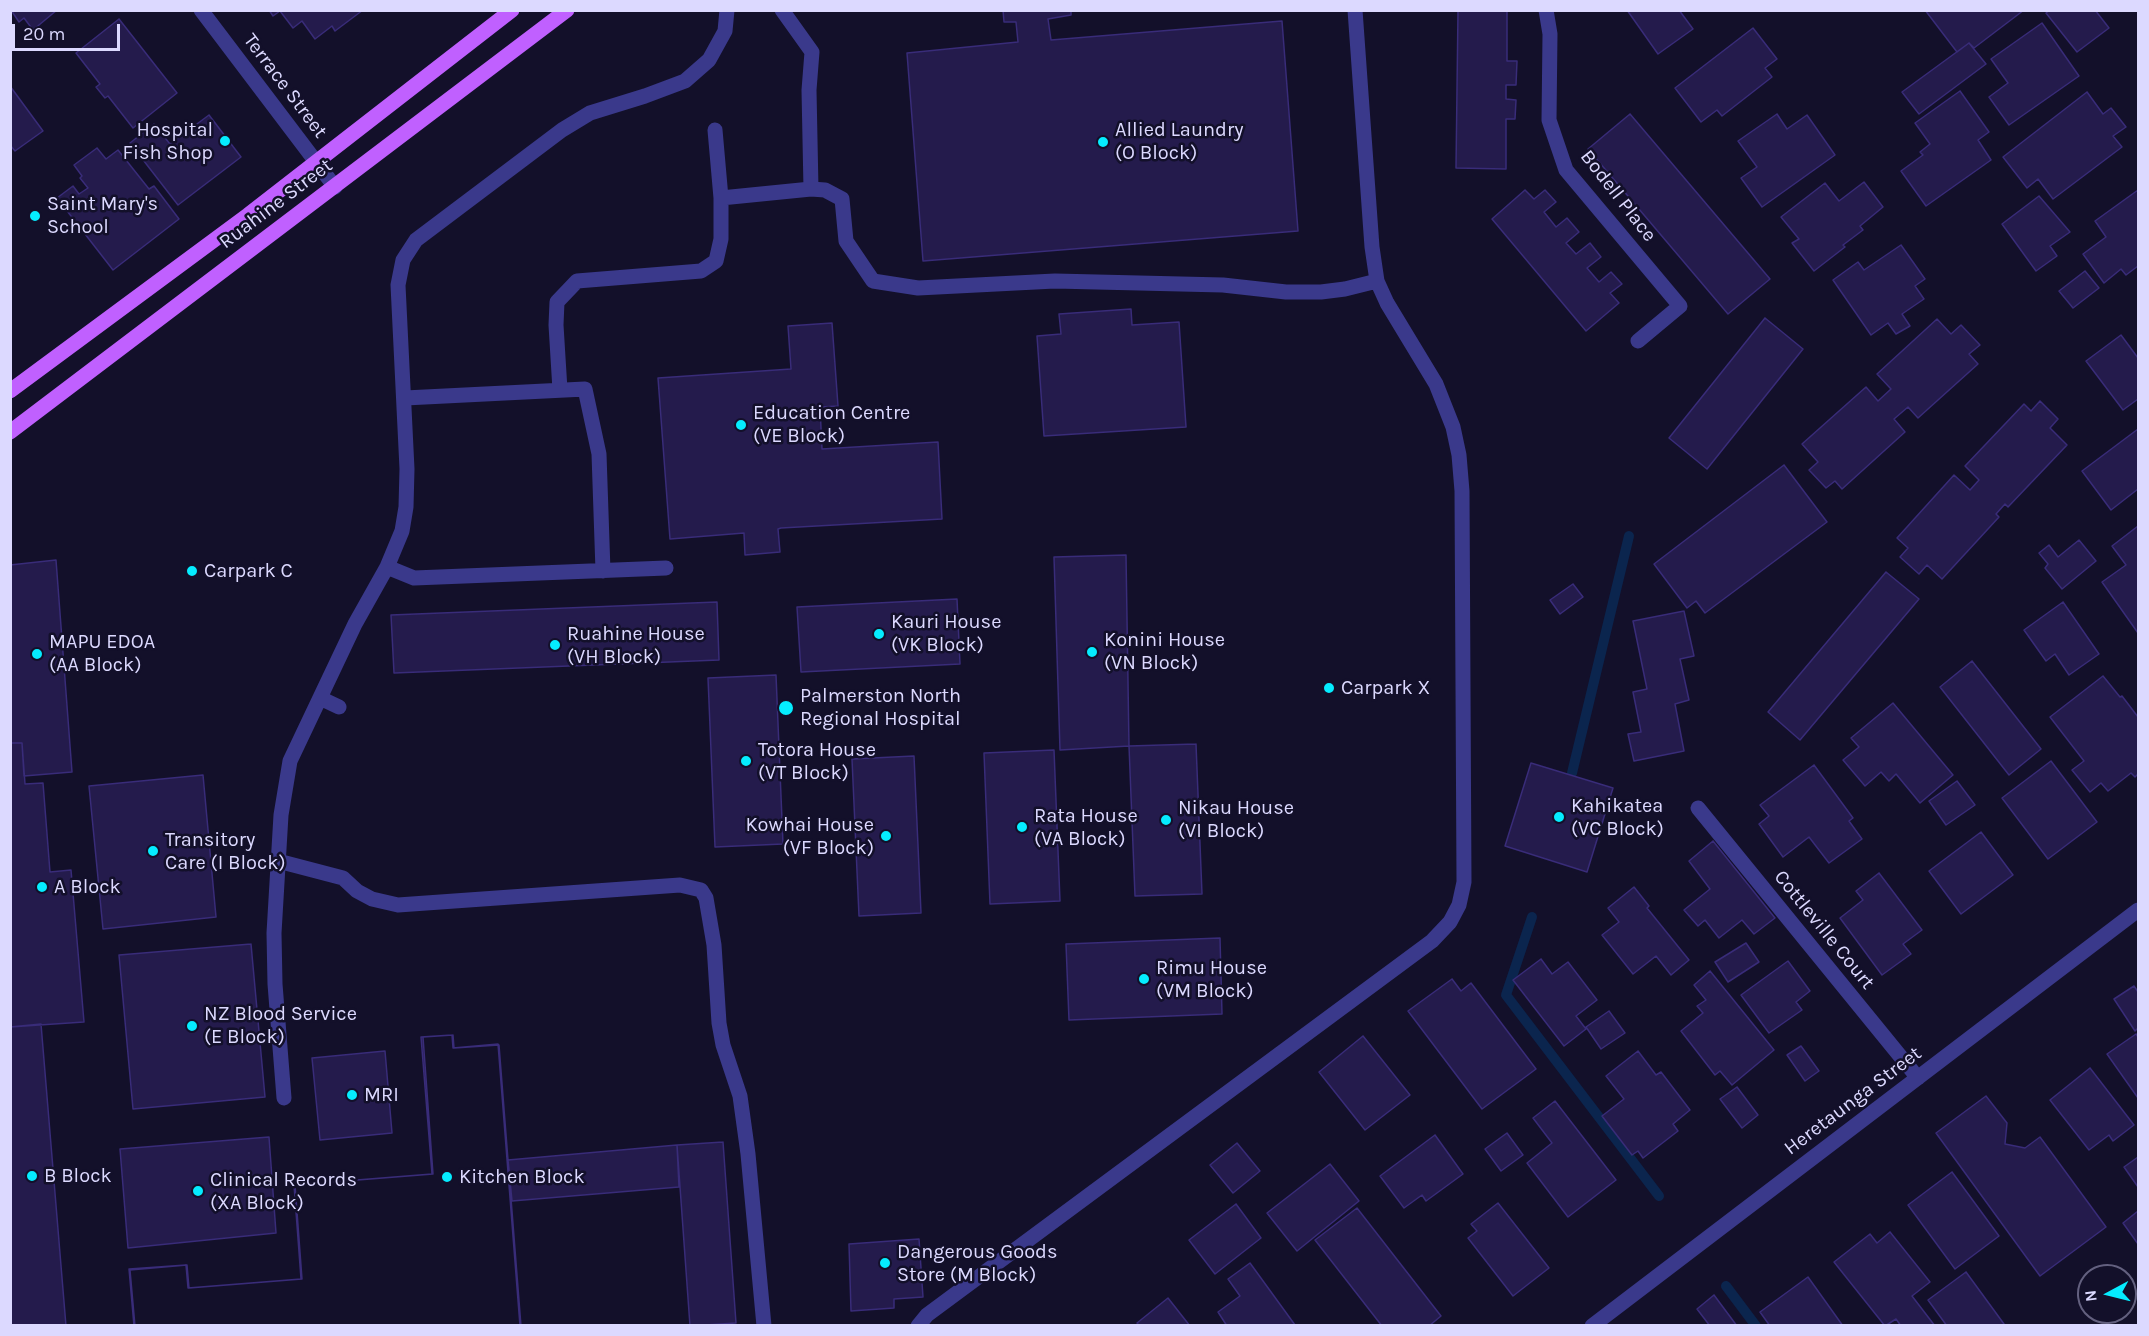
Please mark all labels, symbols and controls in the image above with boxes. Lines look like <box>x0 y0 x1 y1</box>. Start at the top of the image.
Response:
scale bar <box>15 12 123 50</box>
text: 20 m <box>23 23 65 45</box>
street label: Terrace Street <box>238 29 332 143</box>
place label: Hospital Fish Shop <box>122 118 213 165</box>
place label: Allied Laundry (O Block) <box>1115 118 1243 165</box>
marker: Hospital Fish Shop <box>218 134 232 148</box>
marker: Allied Laundry (O Block) <box>1096 135 1110 149</box>
street label: Bodell Place <box>1575 145 1661 247</box>
street label: Ruahine Street <box>215 154 337 254</box>
place label: Saint Mary's School <box>47 192 158 239</box>
marker: Saint Mary's School <box>28 209 42 223</box>
place label: Education Centre (VE Block) <box>753 401 910 448</box>
marker: Education Centre (VE Block) <box>734 418 748 432</box>
place label: Carpark C <box>204 559 293 583</box>
marker: Carpark C <box>185 564 199 578</box>
place label: Kauri House (VK Block) <box>891 610 1001 657</box>
place label: Ruahine House (VH Block) <box>567 622 705 669</box>
marker: Kauri House (VK Block) <box>872 627 886 641</box>
place label: Konini House (VN Block) <box>1104 628 1225 675</box>
place label: MAPU EDOA (AA Block) <box>49 630 155 677</box>
marker: Ruahine House (VH Block) <box>548 638 562 652</box>
marker: Konini House (VN Block) <box>1085 645 1099 659</box>
marker: MAPU EDOA (AA Block) <box>30 647 44 661</box>
place label: Carpark X <box>1341 676 1430 700</box>
marker: Carpark X <box>1322 681 1336 695</box>
place label: Palmerston North Regional Hospital <box>800 684 961 731</box>
marker: Palmerston North Regional Hospital <box>777 699 795 717</box>
place label: Totora House (VT Block) <box>758 738 876 785</box>
marker: Totora House (VT Block) <box>739 754 753 768</box>
place label: Kahikatea (VC Block) <box>1571 794 1664 841</box>
place label: Nikau House (VI Block) <box>1178 796 1294 843</box>
place label: Rata House (VA Block) <box>1034 804 1138 851</box>
marker: Kahikatea (VC Block) <box>1552 810 1566 824</box>
place label: Kowhai House (VF Block) <box>745 813 874 860</box>
marker: Nikau House (VI Block) <box>1159 813 1173 827</box>
marker: Rata House (VA Block) <box>1015 820 1029 834</box>
place label: Transitory Care (I Block) <box>165 828 286 875</box>
marker: Kowhai House (VF Block) <box>879 829 893 843</box>
marker: Transitory Care (I Block) <box>146 844 160 858</box>
street label: Cottleville Court <box>1769 866 1879 994</box>
place label: A Block <box>54 875 121 899</box>
marker: A Block <box>35 880 49 894</box>
place label: Rimu House (VM Block) <box>1156 956 1267 1003</box>
marker: Rimu House (VM Block) <box>1137 972 1151 986</box>
place label: NZ Blood Service (E Block) <box>204 1002 357 1049</box>
marker: NZ Blood Service (E Block) <box>185 1019 199 1033</box>
street label: Heretaunga Street <box>1780 1042 1926 1160</box>
place label: MRI <box>364 1083 399 1107</box>
marker: MRI <box>345 1088 359 1102</box>
place label: B Block <box>44 1164 112 1188</box>
place label: Kitchen Block <box>459 1165 585 1189</box>
place label: Clinical Records (XA Block) <box>210 1168 357 1215</box>
marker: B Block <box>25 1169 39 1183</box>
marker: Kitchen Block <box>440 1170 454 1184</box>
marker: Clinical Records (XA Block) <box>191 1184 205 1198</box>
place label: Dangerous Goods Store (M Block) <box>897 1240 1057 1287</box>
marker: Dangerous Goods Store (M Block) <box>878 1256 892 1270</box>
north arrow <box>2077 1264 2137 1324</box>
text: N <box>2080 1289 2101 1303</box>

